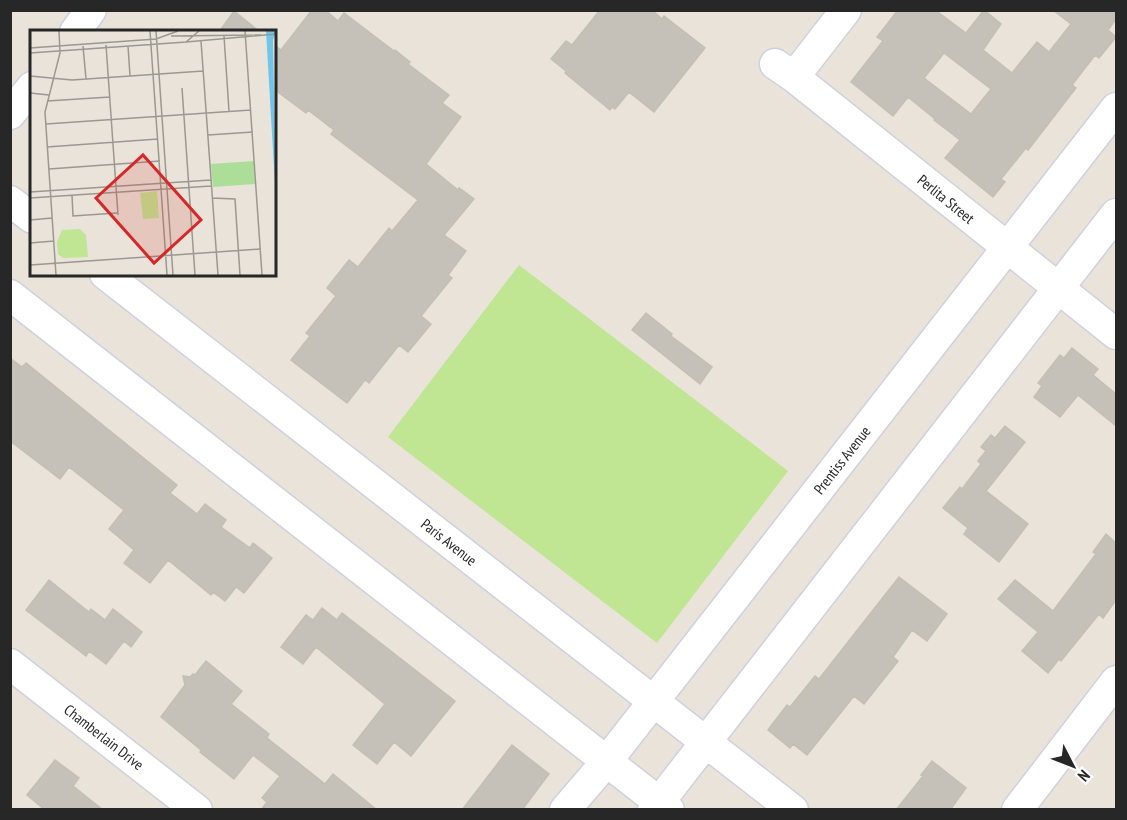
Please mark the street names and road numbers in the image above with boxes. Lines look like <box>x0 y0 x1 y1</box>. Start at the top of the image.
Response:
street label: Perlita Street <box>914 170 978 228</box>
street label: Prentiss Avenue <box>809 422 875 498</box>
street label: Paris Avenue <box>417 514 481 570</box>
street label: Chamberlain Drive <box>60 700 148 774</box>

